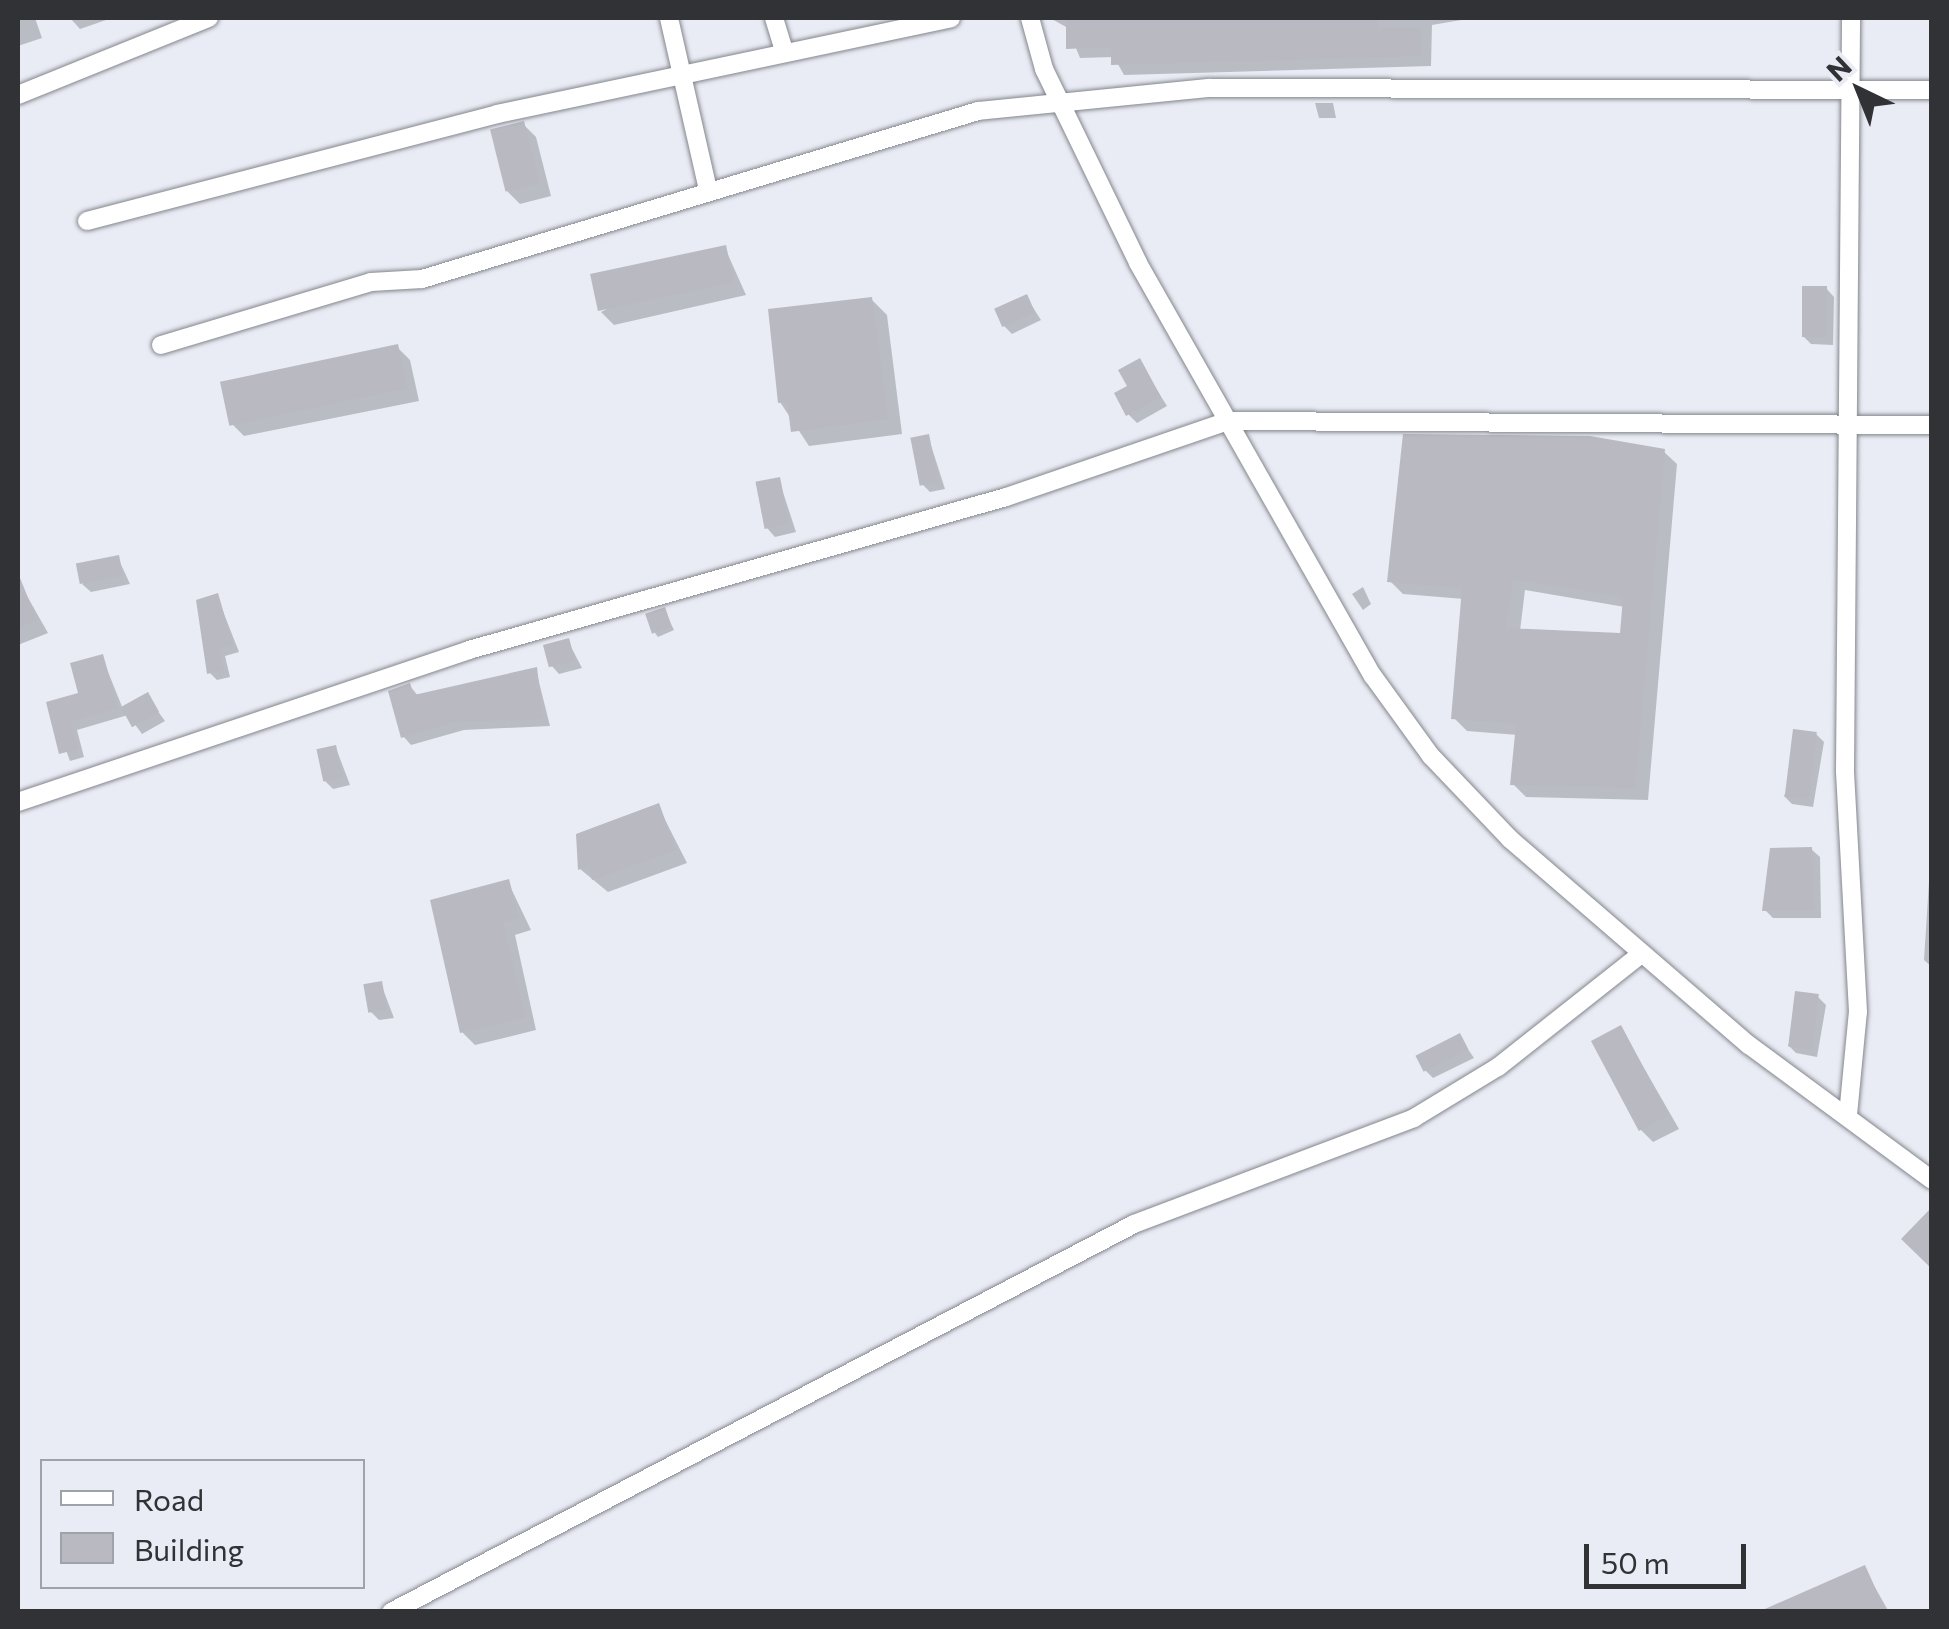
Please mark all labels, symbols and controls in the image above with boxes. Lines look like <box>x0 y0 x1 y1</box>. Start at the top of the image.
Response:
north arrow <box>1809 40 1909 140</box>
text: N <box>1819 48 1858 88</box>
legend <box>40 1459 365 1589</box>
text: Road <box>134 1480 204 1517</box>
scale bar <box>1589 1524 1752 1586</box>
text: Building <box>134 1530 244 1567</box>
text: 50 m <box>1601 1543 1670 1580</box>

